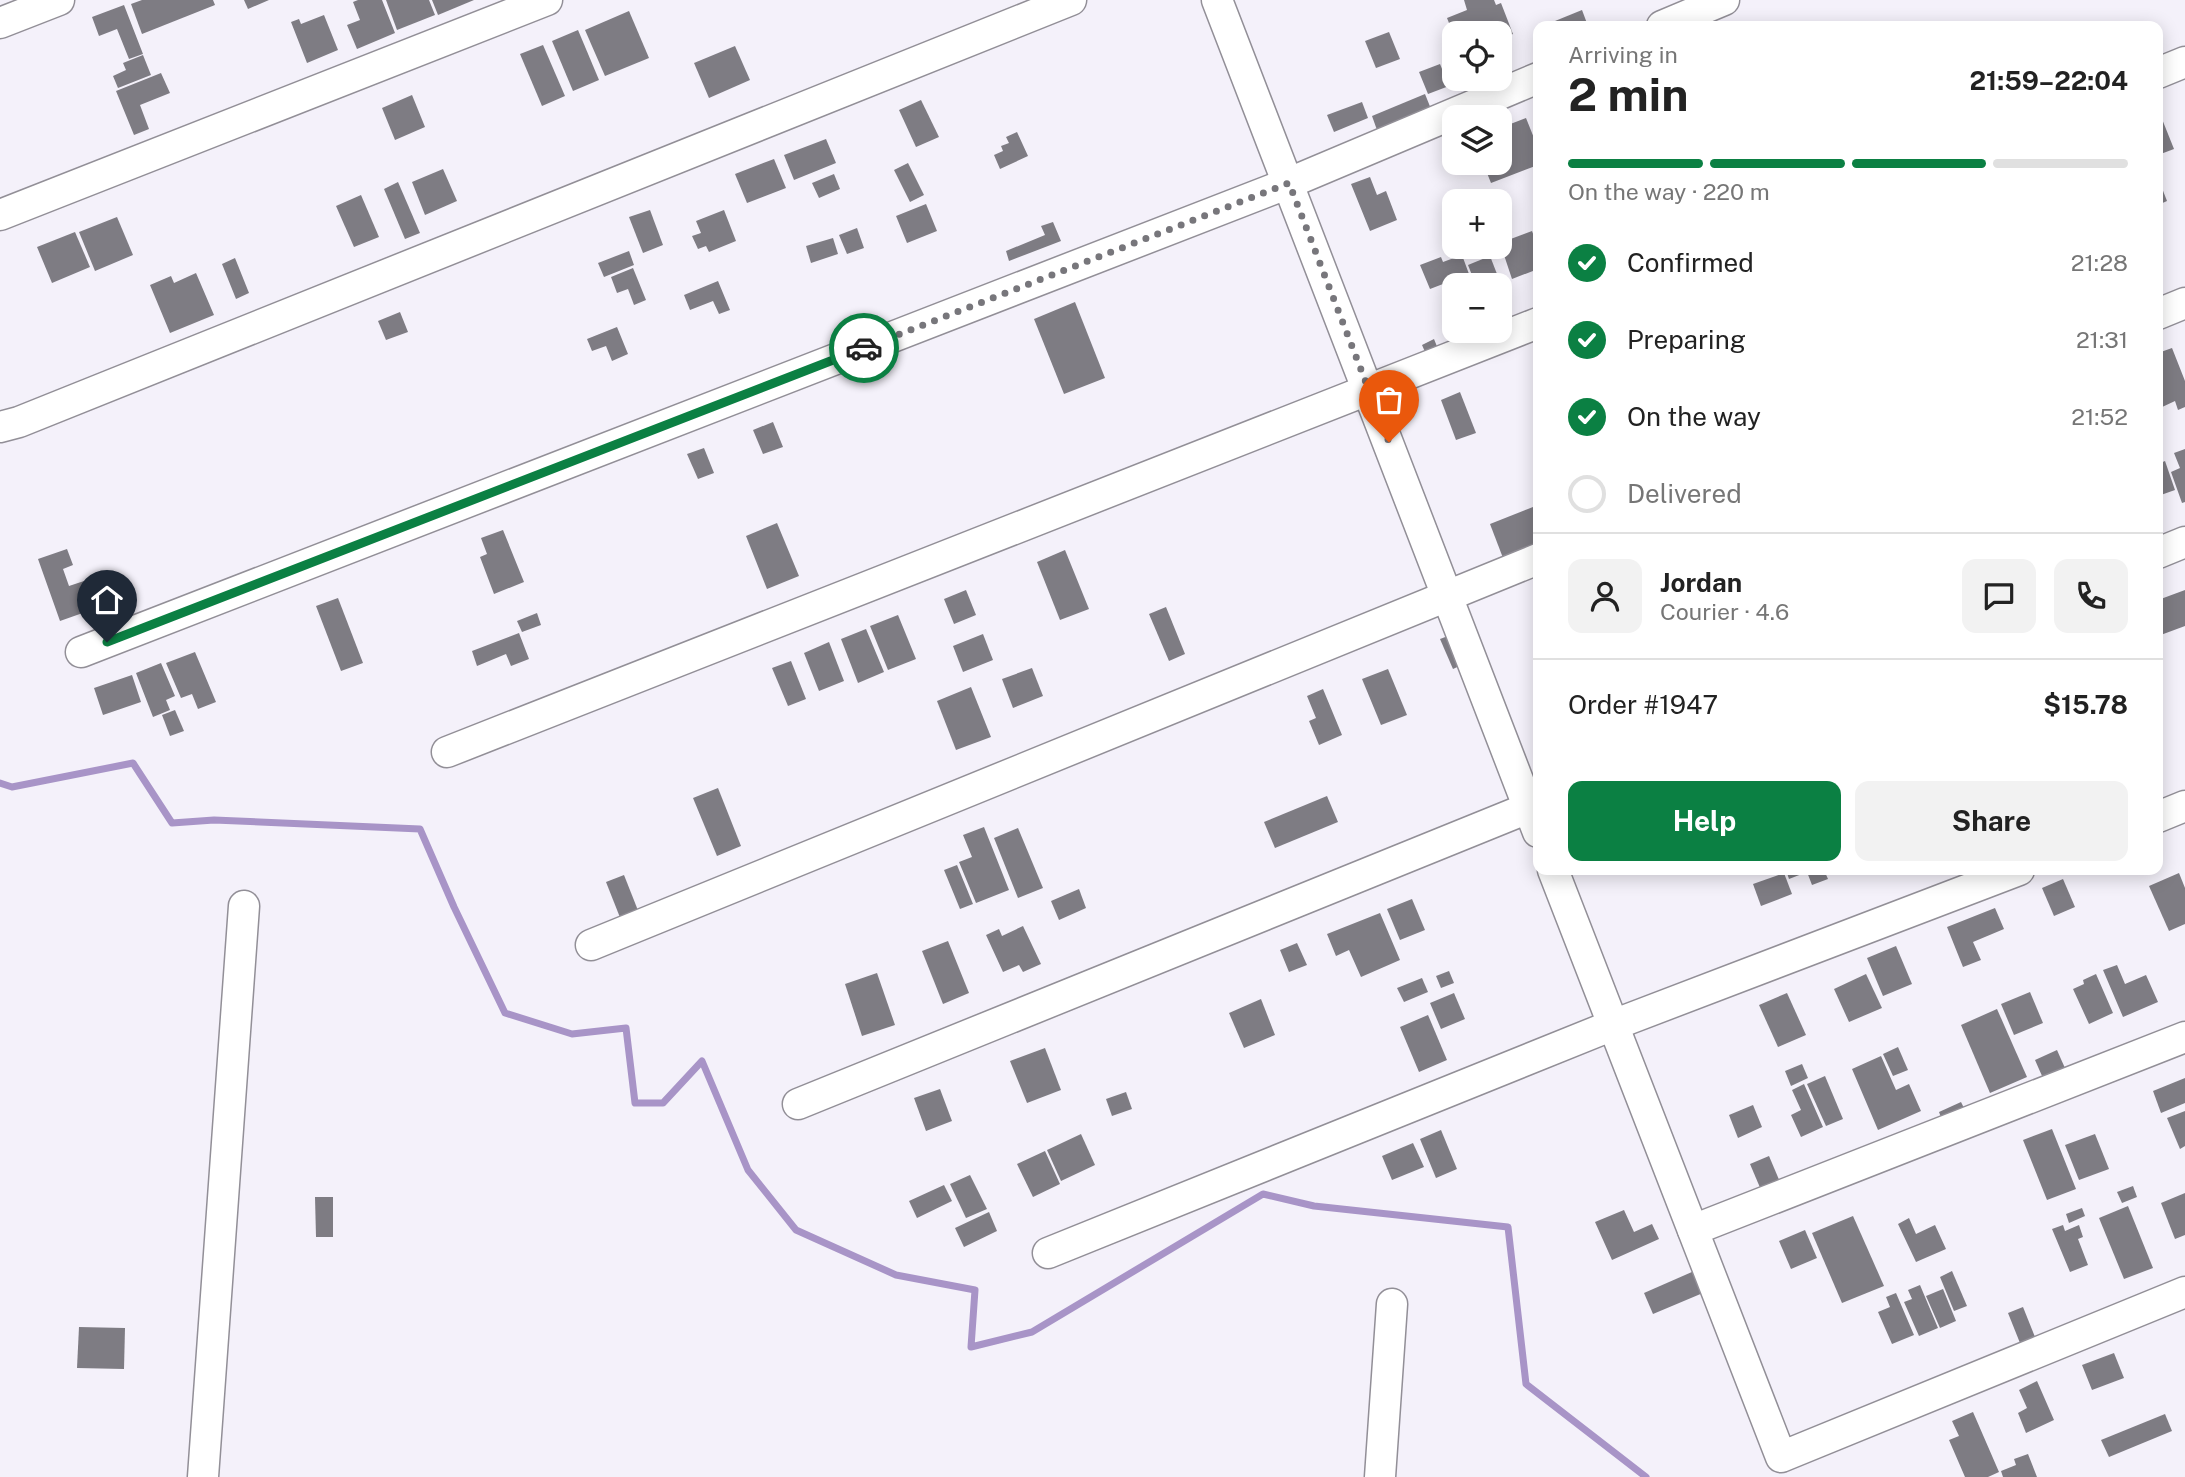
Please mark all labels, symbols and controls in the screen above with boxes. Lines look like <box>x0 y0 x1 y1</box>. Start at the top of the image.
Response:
map controls <box>1442 21 1512 343</box>
button: locate <box>1442 21 1512 91</box>
text: Arriving in <box>1568 41 1678 68</box>
text: 21:59–22:04 <box>1970 65 2128 96</box>
text: 2 min <box>1568 67 1688 121</box>
button: layers <box>1442 105 1512 175</box>
text: On the way · 220 m <box>1568 178 1770 205</box>
button: + <box>1442 189 1512 259</box>
icon: check <box>1568 244 1606 282</box>
text: Confirmed <box>1627 247 1754 278</box>
text: 21:28 <box>2071 249 2128 276</box>
button: − <box>1442 273 1512 343</box>
courier <box>829 313 899 383</box>
icon: check <box>1568 321 1606 359</box>
text: Preparing <box>1627 324 1746 355</box>
text: 21:31 <box>2076 326 2128 353</box>
icon: car <box>845 329 883 367</box>
pin <box>1359 370 1419 442</box>
icon: bag <box>1370 381 1408 419</box>
icon: check <box>1568 398 1606 436</box>
text: On the way <box>1627 401 1761 432</box>
text: 21:52 <box>2071 403 2128 430</box>
text: Delivered <box>1627 478 1742 509</box>
button: person <box>1568 559 1642 633</box>
button: chat <box>1962 559 2036 633</box>
button: phone <box>2054 559 2128 633</box>
text: Jordan <box>1660 567 1742 598</box>
pin <box>77 570 137 642</box>
icon: home <box>88 581 126 619</box>
text: Courier · 4.6 <box>1660 598 1789 625</box>
text: Order #1947 <box>1568 689 1718 720</box>
text: $15.78 <box>2043 689 2128 720</box>
button: Help <box>1568 781 1841 861</box>
button: Share <box>1855 781 2128 861</box>

